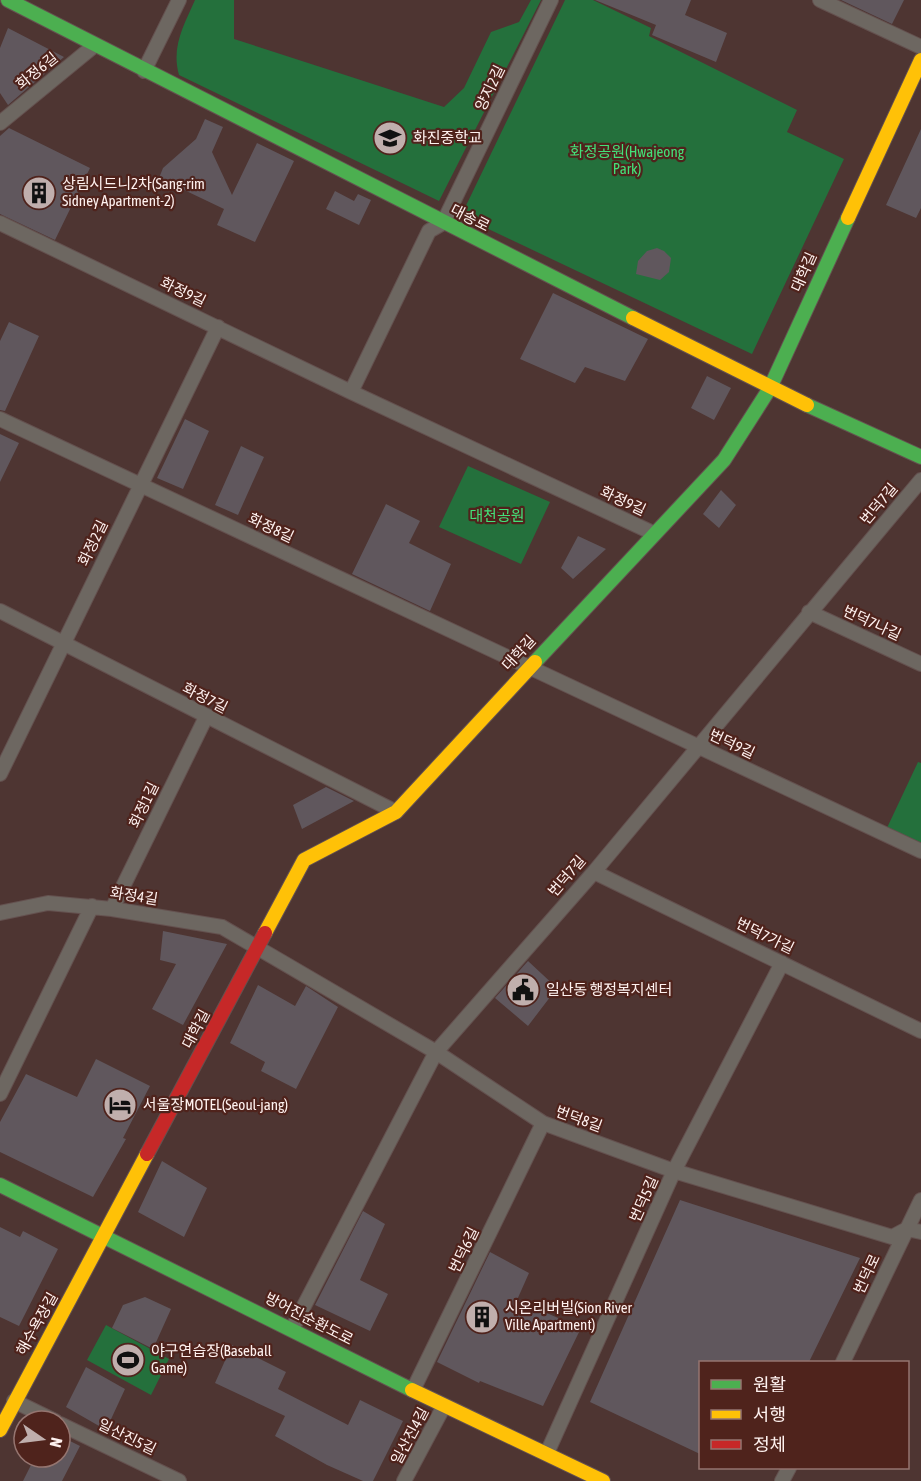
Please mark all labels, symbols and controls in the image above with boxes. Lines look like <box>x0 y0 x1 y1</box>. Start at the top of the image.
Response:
street label: 화정6길 <box>13 49 61 92</box>
street label: 양지2길 <box>471 62 508 113</box>
school or university icon: 화진중학교 <box>372 120 408 156</box>
place label: 화진중학교 <box>413 129 482 146</box>
park label: 화정공원(Hwajeong Park) <box>570 143 685 177</box>
building icon: 상림시드니2차(Sang-rim Sidney Apartment-2) <box>21 175 57 211</box>
place label: 상림시드니2차(Sang-rim Sidney Apartment-2) <box>62 175 205 209</box>
street label: 대송로 <box>448 201 493 235</box>
street label: 대학길 <box>787 249 820 294</box>
street label: 화정9길 <box>158 273 209 310</box>
street label: 번덕7길 <box>857 480 901 528</box>
street label: 화정9길 <box>598 483 649 518</box>
park label: 대천공원 <box>469 507 525 524</box>
street label: 화정8길 <box>246 510 297 545</box>
street label: 화정2길 <box>74 517 111 568</box>
street label: 번덕7나길 <box>840 602 904 643</box>
street label: 대학길 <box>498 632 539 674</box>
street label: 화정7길 <box>180 679 231 716</box>
street label: 번덕9길 <box>707 726 758 761</box>
street label: 화정1길 <box>125 779 162 830</box>
street label: 번덕7길 <box>544 852 589 900</box>
street label: 화정4길 <box>109 883 159 908</box>
street label: 번덕7가길 <box>734 914 797 957</box>
public building icon: 일산동 행정복지센터 <box>505 972 541 1008</box>
place label: 일산동 행정복지센터 <box>546 981 672 998</box>
street label: 대학길 <box>178 1006 213 1051</box>
hotel icon: 서울장MOTEL(Seoul-jang) <box>102 1087 138 1123</box>
place label: 서울장MOTEL(Seoul-jang) <box>143 1096 288 1113</box>
street label: 번덕8길 <box>553 1102 605 1135</box>
street label: 번덕5길 <box>626 1173 661 1224</box>
street label: 번덕6길 <box>445 1224 482 1275</box>
street label: 번덕로 <box>850 1251 883 1296</box>
street label: 해수욕장길 <box>12 1289 61 1358</box>
street label: 방어진순환도로 <box>262 1289 356 1348</box>
building icon: 시온리버빌(Sion River Ville Apartment) <box>464 1299 500 1335</box>
place label: 시온리버빌(Sion River Ville Apartment) <box>505 1299 633 1333</box>
sports icon: 야구연습장(Baseball Game) <box>110 1342 146 1378</box>
place label: 야구연습장(Baseball Game) <box>151 1342 272 1376</box>
legend <box>699 1361 909 1469</box>
text: 원활 <box>753 1374 786 1395</box>
street label: 일산진4길 <box>387 1404 432 1467</box>
text: 서행 <box>753 1404 786 1425</box>
north arrow <box>12 1409 72 1469</box>
street label: 일산진5길 <box>96 1415 159 1458</box>
text: 정체 <box>753 1434 786 1455</box>
text: N <box>47 1436 66 1449</box>

